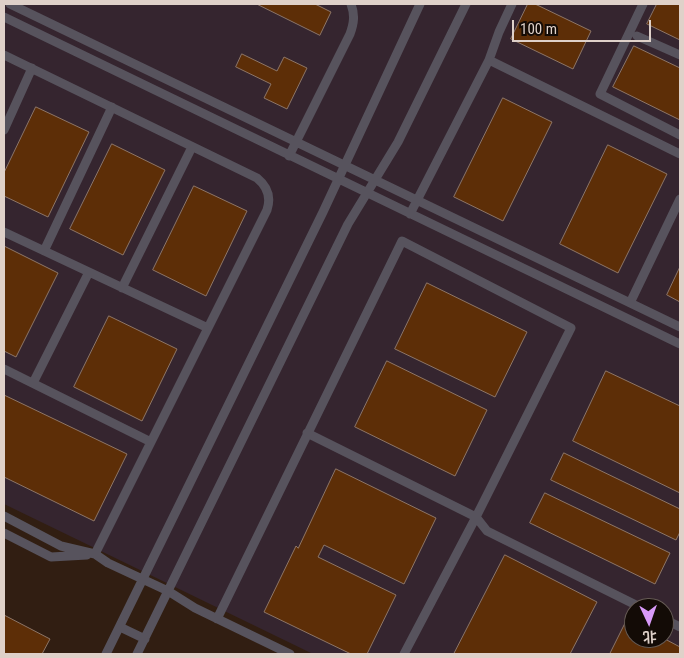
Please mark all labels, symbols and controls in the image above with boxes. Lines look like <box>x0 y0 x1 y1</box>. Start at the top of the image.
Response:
scale bar <box>514 10 653 42</box>
text: 100 m <box>520 20 557 38</box>
north arrow <box>624 598 674 648</box>
text: 北 <box>642 629 657 645</box>

